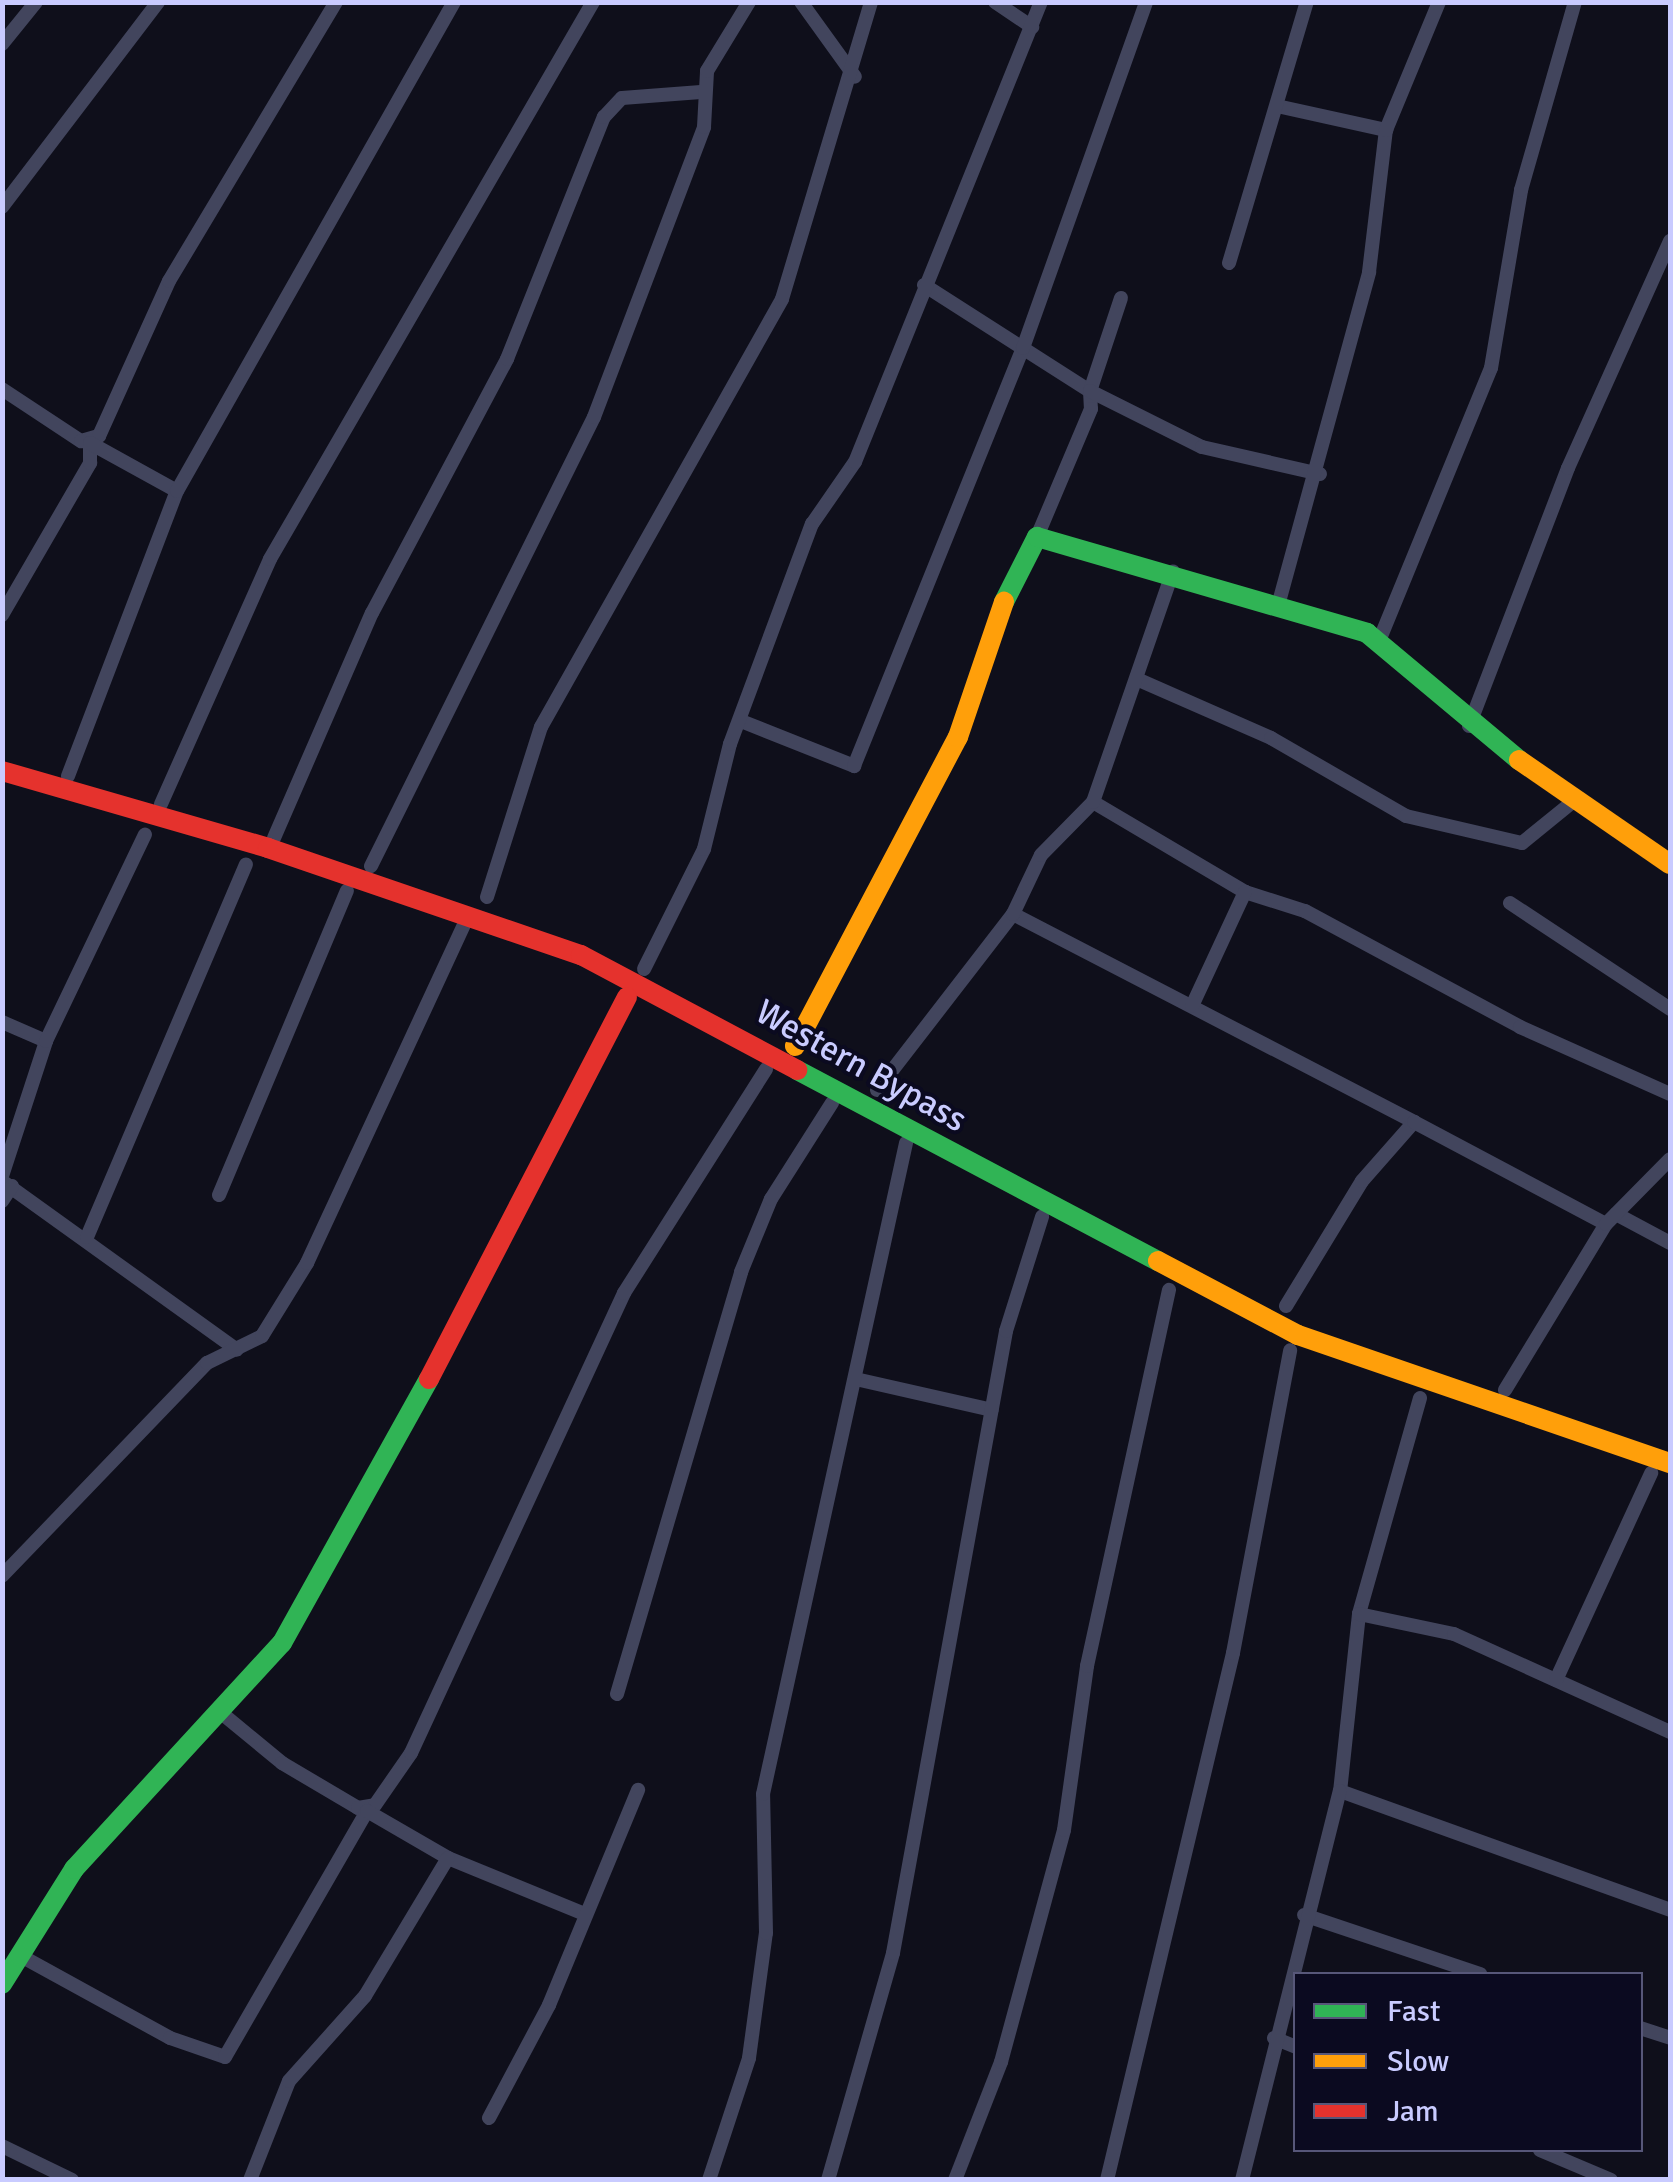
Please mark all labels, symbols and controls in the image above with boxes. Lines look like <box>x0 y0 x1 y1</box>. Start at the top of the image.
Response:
street label: Western Bypass <box>748 991 974 1141</box>
legend <box>1293 1972 1643 2152</box>
text: Fast <box>1387 1993 1440 2030</box>
text: Slow <box>1387 2043 1449 2080</box>
text: Jam <box>1387 2093 1439 2130</box>

